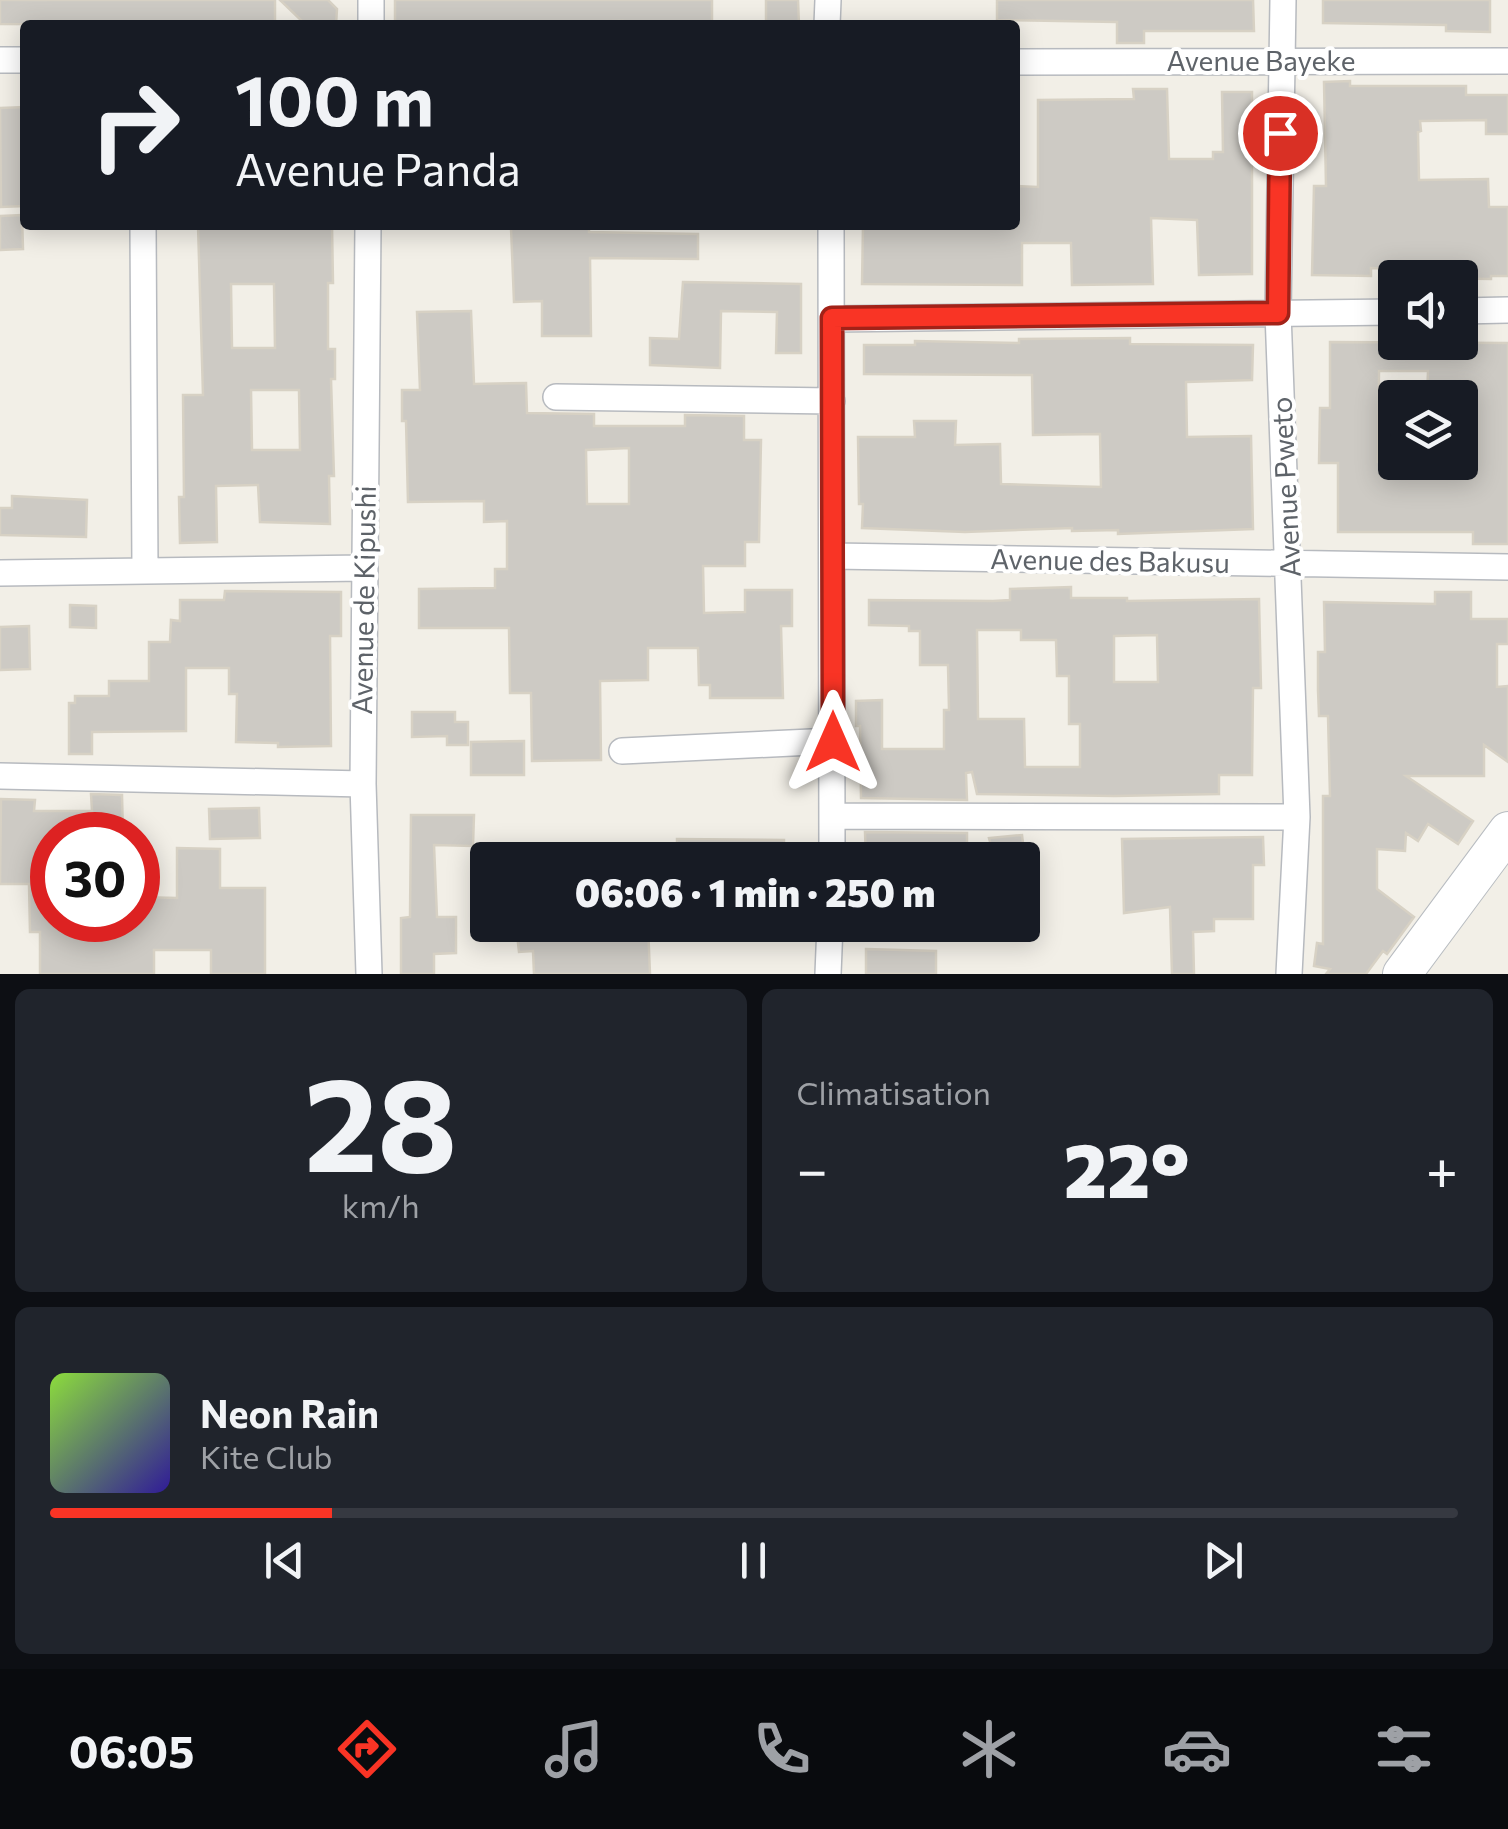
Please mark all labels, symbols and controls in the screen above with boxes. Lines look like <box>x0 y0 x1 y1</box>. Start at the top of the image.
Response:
street label: Avenue Bayeke <box>1166 43 1356 77</box>
text: 100 m <box>235 55 434 140</box>
icon: right <box>70 60 200 190</box>
pin <box>1238 91 1323 176</box>
icon: arrive <box>1253 106 1308 161</box>
text: Avenue Panda <box>235 140 521 195</box>
map controls <box>1378 260 1478 480</box>
button: sound <box>1378 260 1478 360</box>
button: layers <box>1378 380 1478 480</box>
street label: Avenue Pweto <box>1263 396 1307 578</box>
street label: Avenue de Kipushi <box>344 485 382 715</box>
street label: Avenue des Bakusu <box>990 541 1230 579</box>
position arrow <box>781 690 885 794</box>
speed limit sign: 30 <box>30 812 160 942</box>
text: 06:06 · 1 min · 250 m <box>575 868 935 915</box>
text: 28 <box>304 1040 458 1199</box>
text: Climatisation <box>797 1072 991 1112</box>
text: 22° <box>1064 1122 1190 1213</box>
text: − <box>797 1134 828 1201</box>
text: + <box>1426 1134 1458 1201</box>
text: km/h <box>342 1185 420 1225</box>
text: Neon Rain <box>200 1389 379 1436</box>
text: Kite Club <box>200 1436 332 1476</box>
icon: previous <box>257 1533 312 1588</box>
icon: pause <box>726 1533 781 1588</box>
icon: next <box>1196 1533 1251 1588</box>
icon: directions <box>332 1714 402 1784</box>
icon: music <box>539 1714 609 1784</box>
icon: phone <box>747 1714 817 1784</box>
icon: climate <box>954 1714 1024 1784</box>
icon: car <box>1162 1714 1232 1784</box>
icon: filters <box>1369 1714 1439 1784</box>
text: 06:05 <box>69 1722 194 1777</box>

